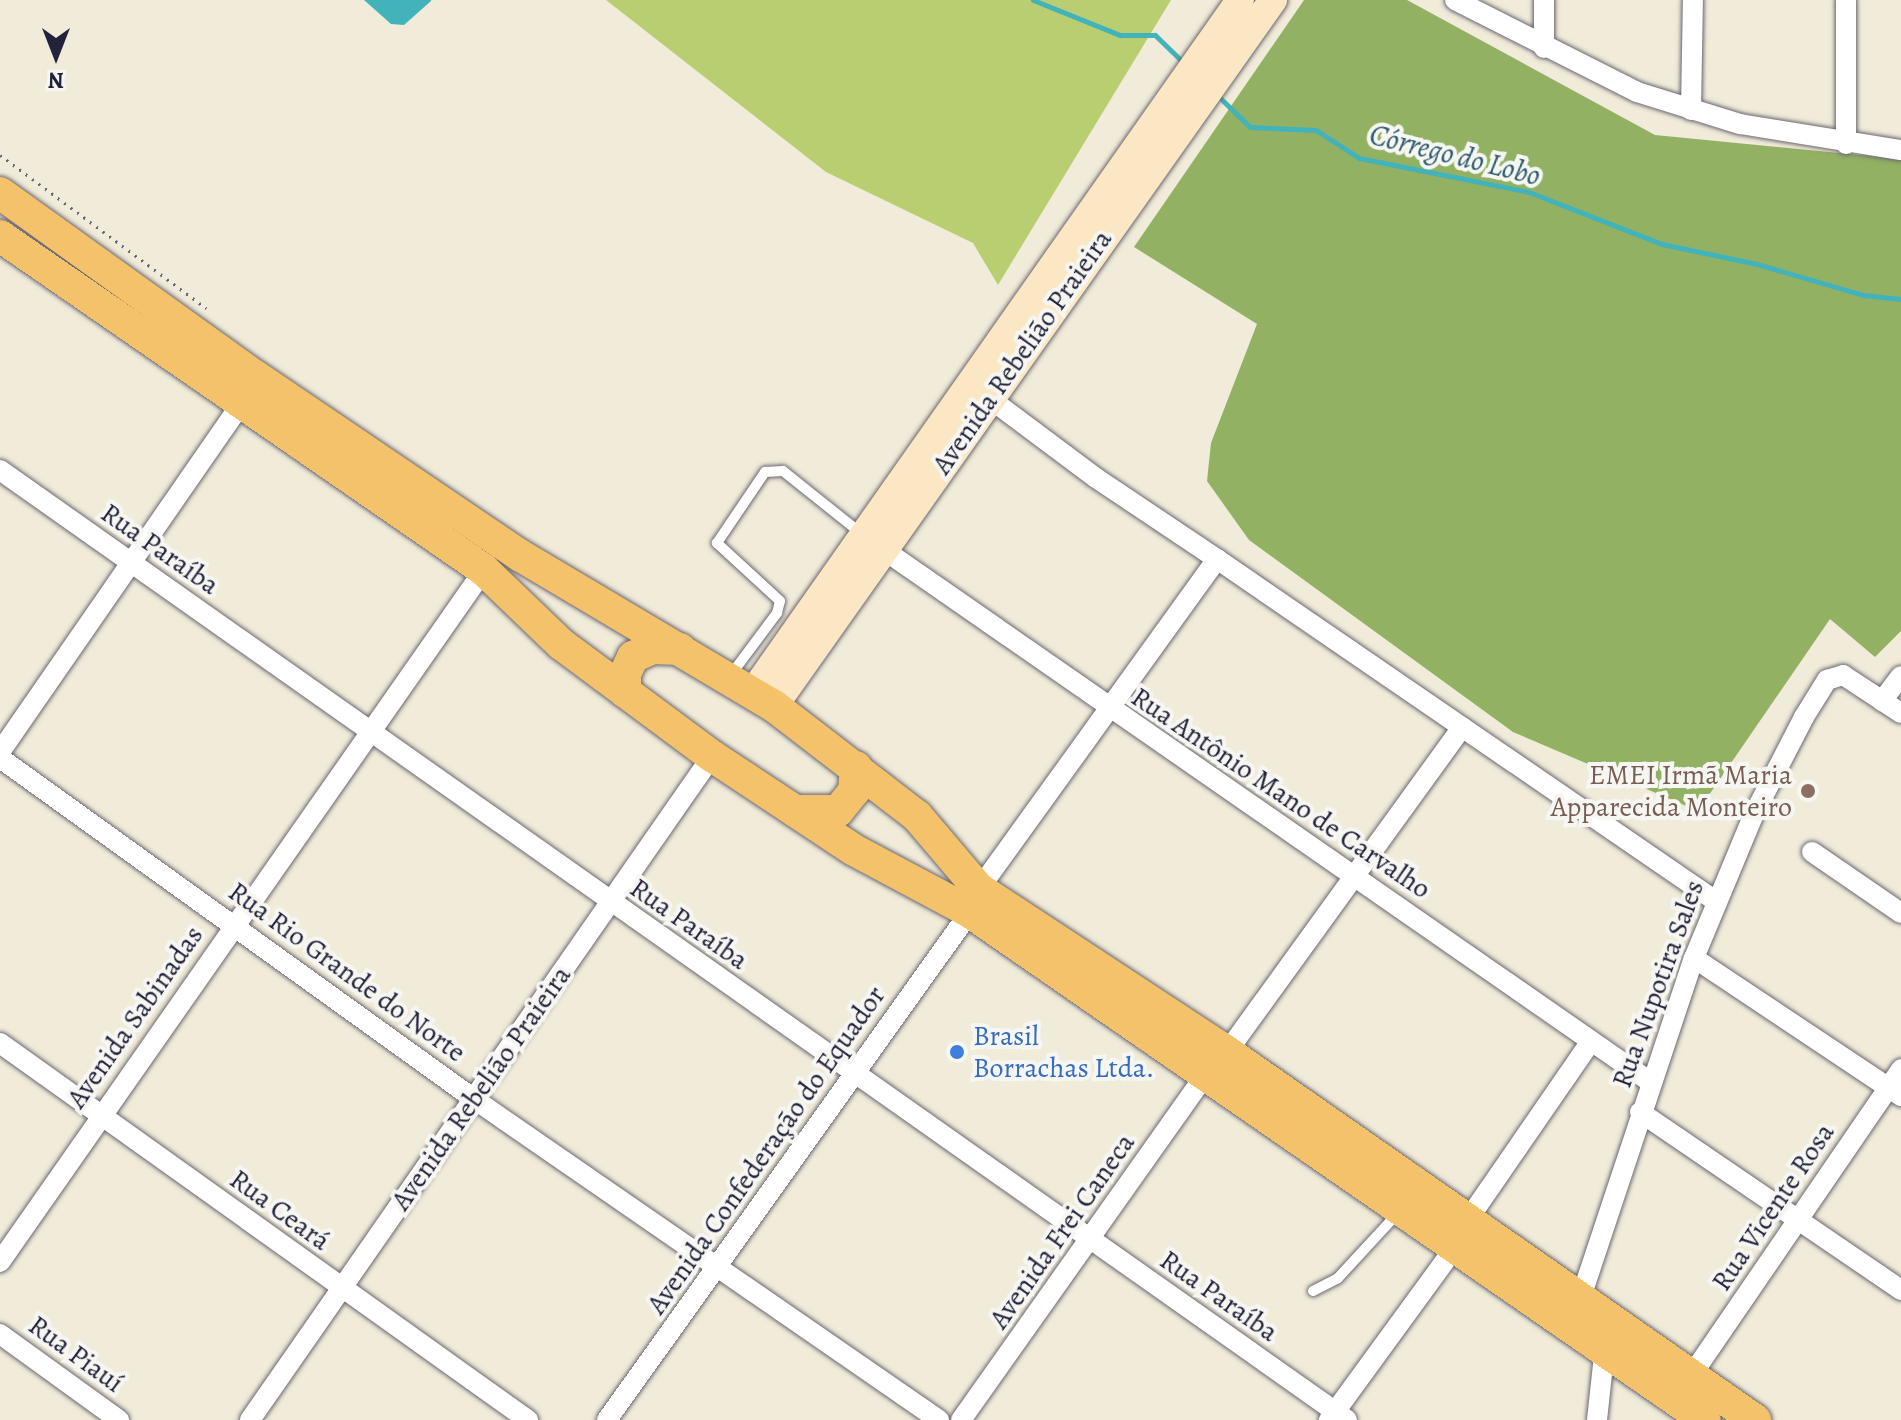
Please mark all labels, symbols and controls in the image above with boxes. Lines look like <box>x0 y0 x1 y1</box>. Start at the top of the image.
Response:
north arrow <box>16 16 96 96</box>
text: N <box>48 65 64 95</box>
water label: Córrego do Lobo <box>1366 116 1544 194</box>
street label: Avenida Rebelião Praieira <box>925 223 1119 481</box>
street label: Rua Paraíba <box>94 496 226 602</box>
street label: Rua Antônio Mano de Carvalho <box>1125 680 1437 906</box>
place label: EMEI Irmã Maria Apparecida Monteiro <box>1551 758 1792 824</box>
marker: EMEI Irmã Maria Apparecida Monteiro <box>1799 782 1817 800</box>
street label: Rua Paraíba <box>623 871 755 977</box>
street label: Rua Rio Grande do Norte <box>222 875 472 1069</box>
street label: Rua Nupotira Sales <box>1605 876 1711 1092</box>
street label: Avenida Sabinadas <box>60 920 210 1114</box>
street label: Avenida Rebelião Praieira <box>384 959 578 1217</box>
street label: Avenida Confederação do Equador <box>640 980 892 1320</box>
place label: Brasil Borrachas Ltda. <box>973 1019 1154 1085</box>
marker: Brasil Borrachas Ltda. <box>948 1043 966 1061</box>
street label: Rua Vicente Rosa <box>1705 1117 1841 1297</box>
street label: Avenida Frei Caneca <box>982 1127 1142 1335</box>
street label: Rua Ceará <box>223 1162 337 1258</box>
street label: Rua Paraíba <box>1153 1243 1285 1349</box>
street label: Rua Piauí <box>22 1308 130 1400</box>

